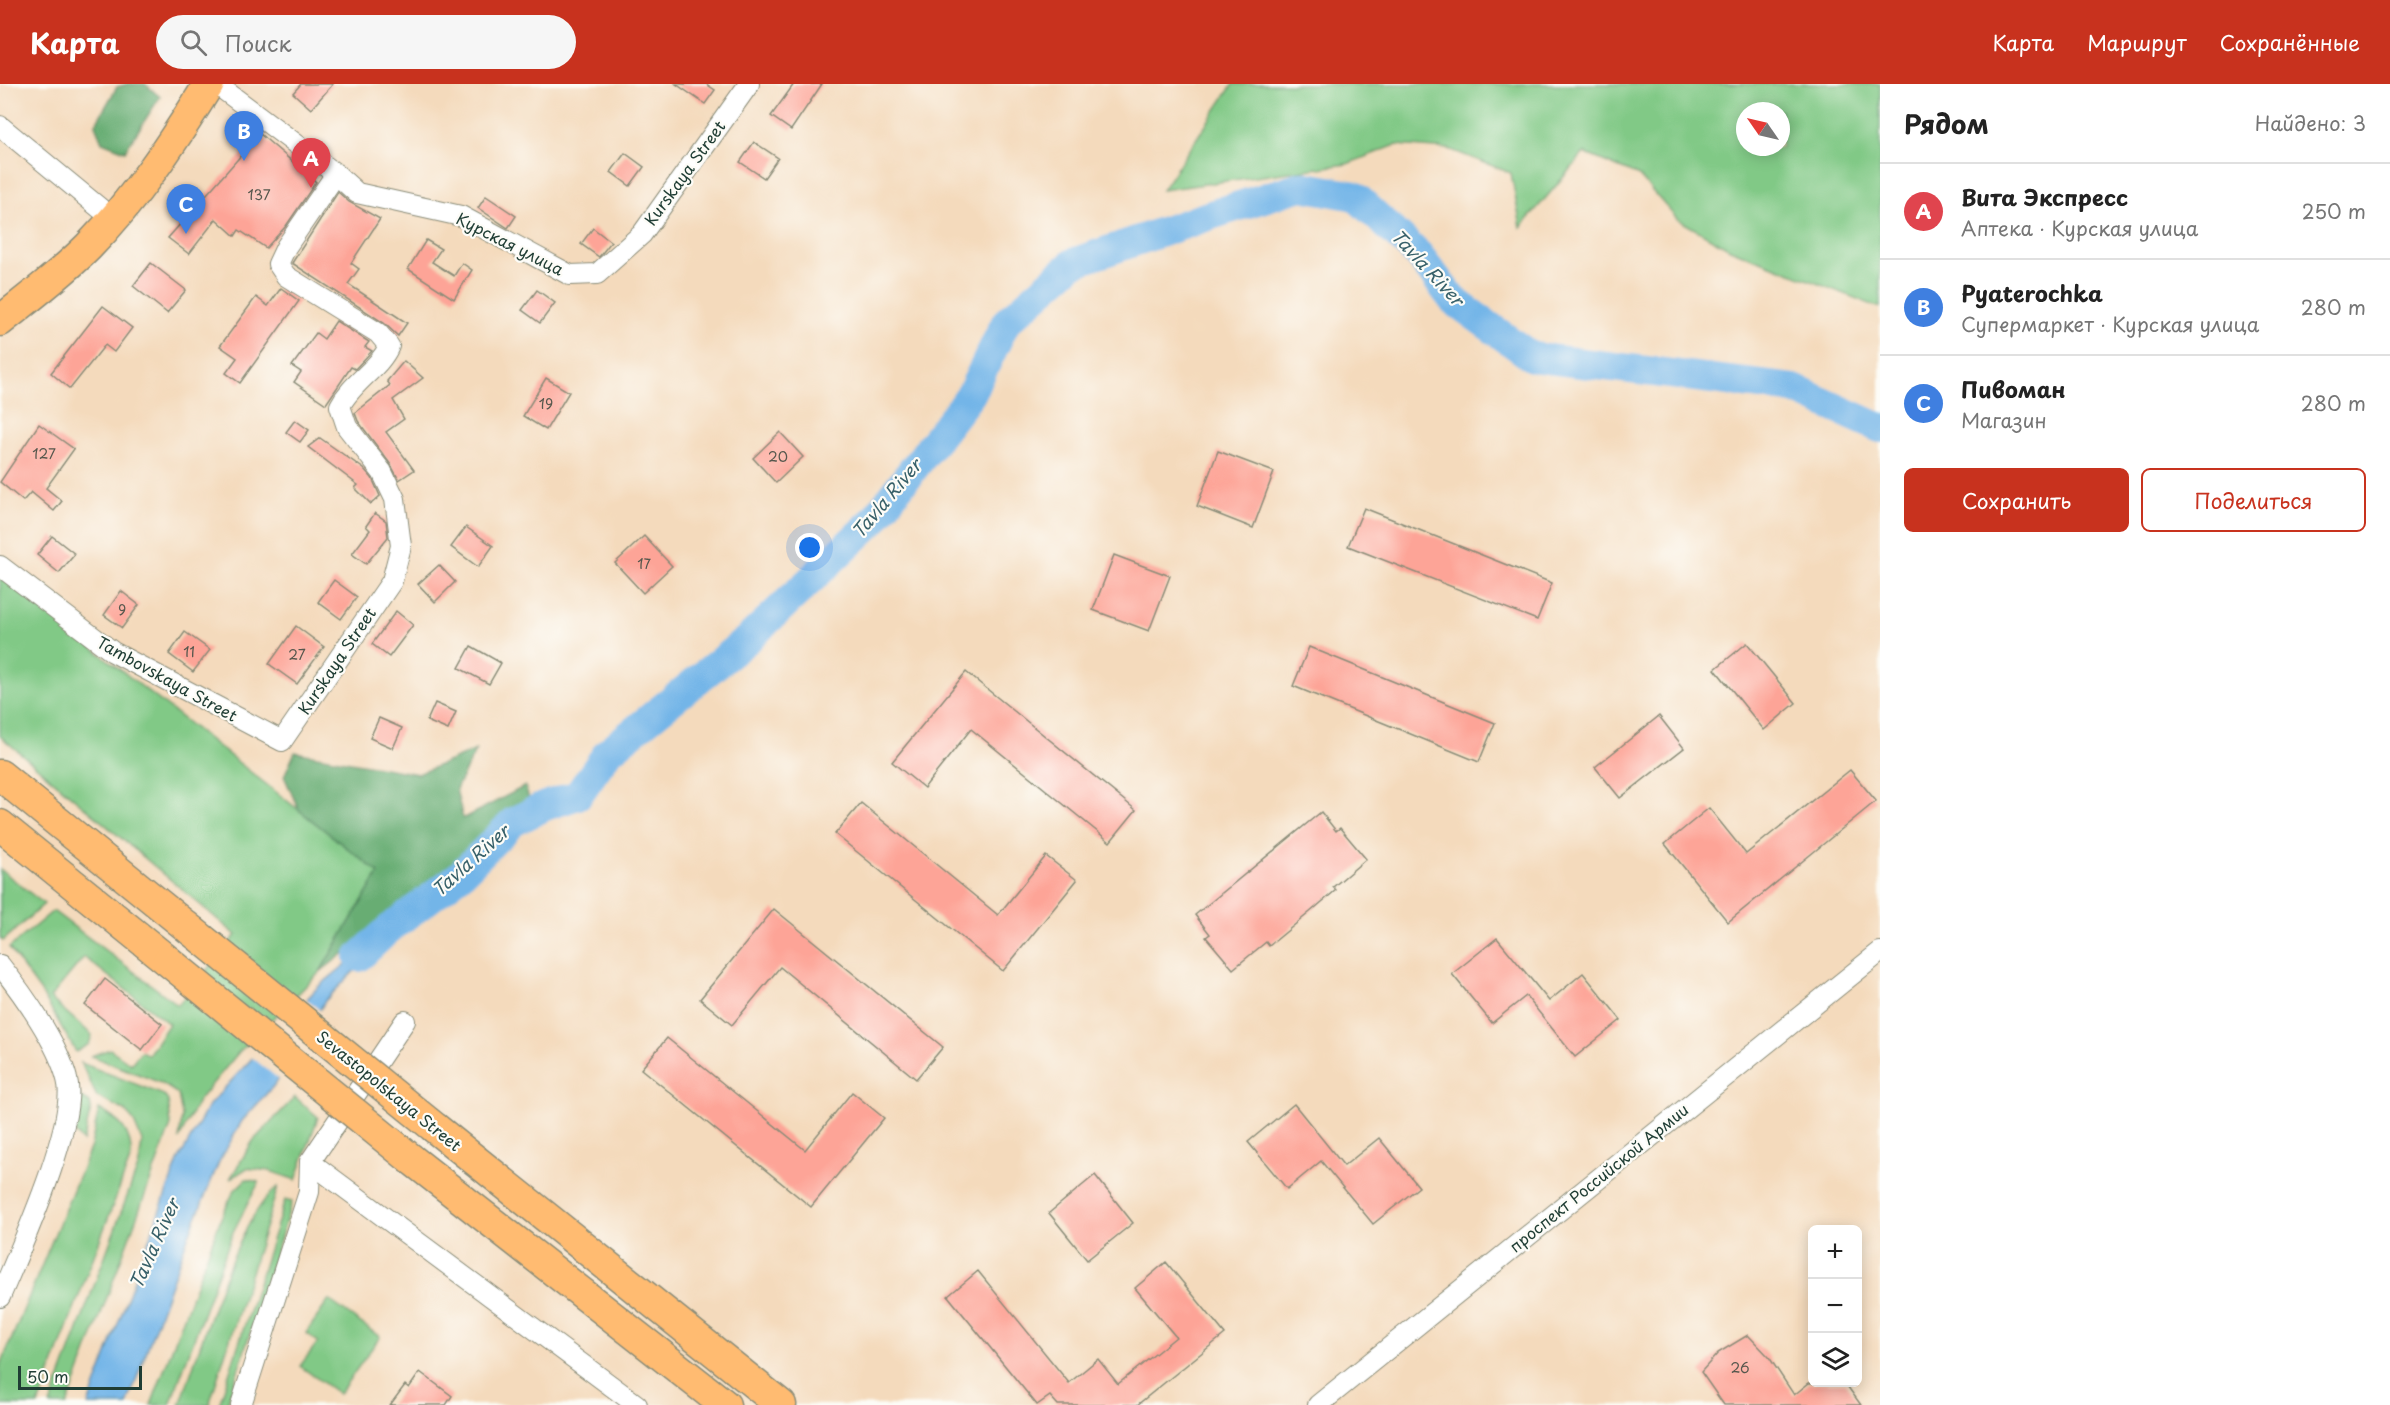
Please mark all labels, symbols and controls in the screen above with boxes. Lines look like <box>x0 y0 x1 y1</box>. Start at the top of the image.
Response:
search box <box>156 15 576 69</box>
text: Карта <box>30 21 120 64</box>
icon: search <box>177 26 210 59</box>
text: Поиск <box>225 26 292 59</box>
text: Карта <box>1993 26 2054 58</box>
text: Маршрут <box>2087 26 2187 58</box>
text: Сохранённые <box>2220 26 2360 58</box>
north arrow <box>1736 102 1790 156</box>
text: Рядом <box>1904 104 1989 143</box>
text: Найдено: 3 <box>2255 108 2366 138</box>
pin: B <box>224 112 264 161</box>
street label: Kurskaya Street <box>638 115 731 230</box>
pin: A <box>292 138 330 188</box>
text: Вита Экспресс <box>1961 180 2128 213</box>
pin: C <box>166 184 206 234</box>
house number: 137 <box>247 184 271 205</box>
text: A <box>1916 196 1931 226</box>
text: 250 m <box>2302 196 2366 226</box>
street label: Курская улица <box>453 206 568 281</box>
text: Аптека · Курская улица <box>1961 213 2198 243</box>
water label: Tavla River <box>1386 223 1473 313</box>
text: Pyaterochka <box>1961 276 2103 309</box>
text: B <box>1917 292 1930 322</box>
text: 280 m <box>2301 292 2366 322</box>
text: Супермаркет · Курская улица <box>1961 309 2259 339</box>
text: Пивоман <box>1961 372 2066 405</box>
text: C <box>1916 388 1931 418</box>
text: 280 m <box>2301 388 2366 418</box>
house number: 19 <box>539 393 553 414</box>
text: Магазин <box>1961 405 2047 435</box>
house number: 127 <box>32 443 56 464</box>
house number: 20 <box>768 446 788 467</box>
water label: Tavla River <box>845 451 929 543</box>
button: Сохранить <box>1904 468 2129 532</box>
button: Поделиться <box>2141 468 2366 532</box>
your location <box>795 533 824 562</box>
house number: 17 <box>637 553 651 574</box>
house number: 9 <box>118 599 126 620</box>
street label: Kurskaya Street <box>291 602 381 719</box>
street label: Tambovskaya Street <box>93 630 242 727</box>
house number: 11 <box>183 641 195 662</box>
house number: 27 <box>288 644 306 665</box>
water label: Tavla River <box>425 816 517 902</box>
street label: Sevastopolskaya Street <box>312 1024 467 1156</box>
street label: проспект Российской Армии <box>1503 1097 1693 1257</box>
water label: Tavla River <box>122 1192 187 1293</box>
map controls <box>1808 1225 1862 1387</box>
button: + <box>1808 1225 1862 1279</box>
button: − <box>1808 1279 1862 1333</box>
button: layers <box>1808 1333 1862 1387</box>
house number: 26 <box>1730 1357 1750 1378</box>
scale bar <box>18 1363 142 1390</box>
text: 50 m <box>27 1364 68 1388</box>

